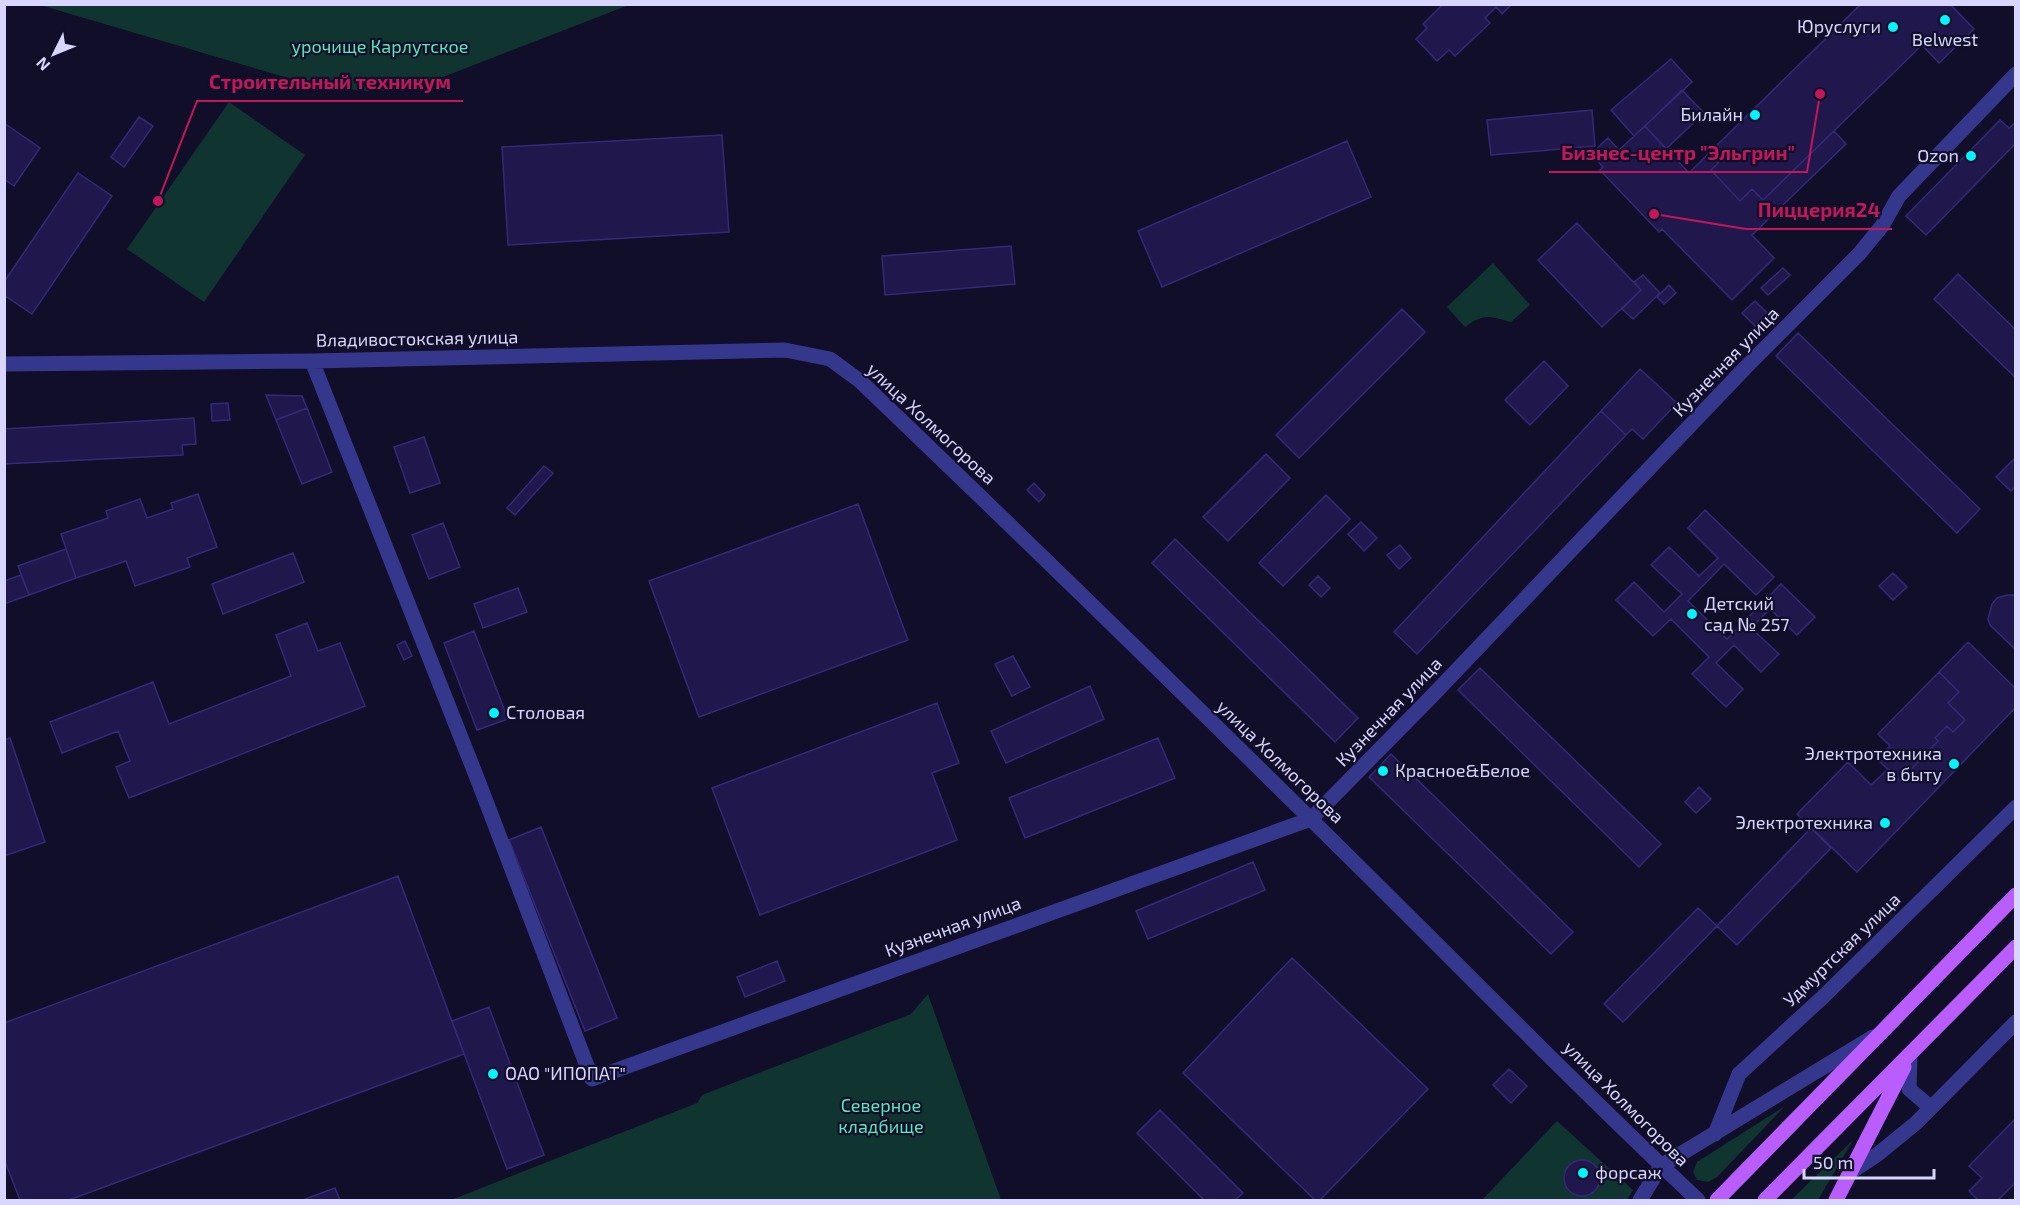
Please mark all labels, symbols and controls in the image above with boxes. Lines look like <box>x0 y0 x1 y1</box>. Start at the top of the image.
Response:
marker: Belwest <box>1938 13 1952 27</box>
place label: Юруслуги <box>1797 15 1881 37</box>
marker: Юруслуги <box>1886 20 1900 34</box>
north arrow <box>24 24 84 84</box>
place label: Belwest <box>1912 28 1978 50</box>
park label: урочище Карлутское <box>291 35 469 57</box>
text: N <box>32 54 54 75</box>
callout: Строительный техникум <box>197 63 463 101</box>
text: Строительный техникум <box>209 69 451 93</box>
place label: Билайн <box>1681 103 1743 125</box>
marker: Билайн <box>1748 108 1762 122</box>
callout: Бизнес-центр "Эльгрин" <box>1549 134 1807 172</box>
text: Бизнес-центр "Эльгрин" <box>1561 140 1795 164</box>
place label: Ozon <box>1917 144 1959 166</box>
marker: Ozon <box>1964 149 1978 163</box>
callout: Пиццерия24 <box>1746 191 1892 229</box>
text: Пиццерия24 <box>1758 197 1880 221</box>
street label: Кузнечная улица <box>1668 302 1783 420</box>
street label: Владивостокская улица <box>316 325 518 351</box>
street label: улица Холмогорова <box>863 358 1001 489</box>
place label: Детский сад № 257 <box>1704 592 1790 635</box>
marker: Детский сад № 257 <box>1685 607 1699 621</box>
street label: Кузнечная улица <box>1331 652 1446 770</box>
street label: улица Холмогорова <box>1213 695 1349 828</box>
place label: Столовая <box>506 701 585 723</box>
marker: Столовая <box>487 706 501 720</box>
place label: Электротехника в быту <box>1805 742 1942 785</box>
marker: Электротехника в быту <box>1947 757 1961 771</box>
place label: Красное&Белое <box>1395 759 1530 781</box>
marker: Красное&Белое <box>1376 764 1390 778</box>
place label: Электротехника <box>1736 811 1873 833</box>
marker: Электротехника <box>1878 816 1892 830</box>
street label: Удмуртская улица <box>1778 888 1904 1011</box>
street label: Кузнечная улица <box>882 891 1024 961</box>
street label: улица Холмогорова <box>1559 1036 1694 1171</box>
place label: ОАО "ИПОПАТ" <box>505 1062 626 1084</box>
marker: ОАО "ИПОПАТ" <box>486 1067 500 1081</box>
park label: Северное кладбище <box>838 1094 924 1137</box>
scale bar <box>1804 1142 1934 1180</box>
text: 50 m <box>1813 1151 1853 1173</box>
place label: форсаж <box>1595 1161 1662 1183</box>
marker: форсаж <box>1576 1166 1590 1180</box>

